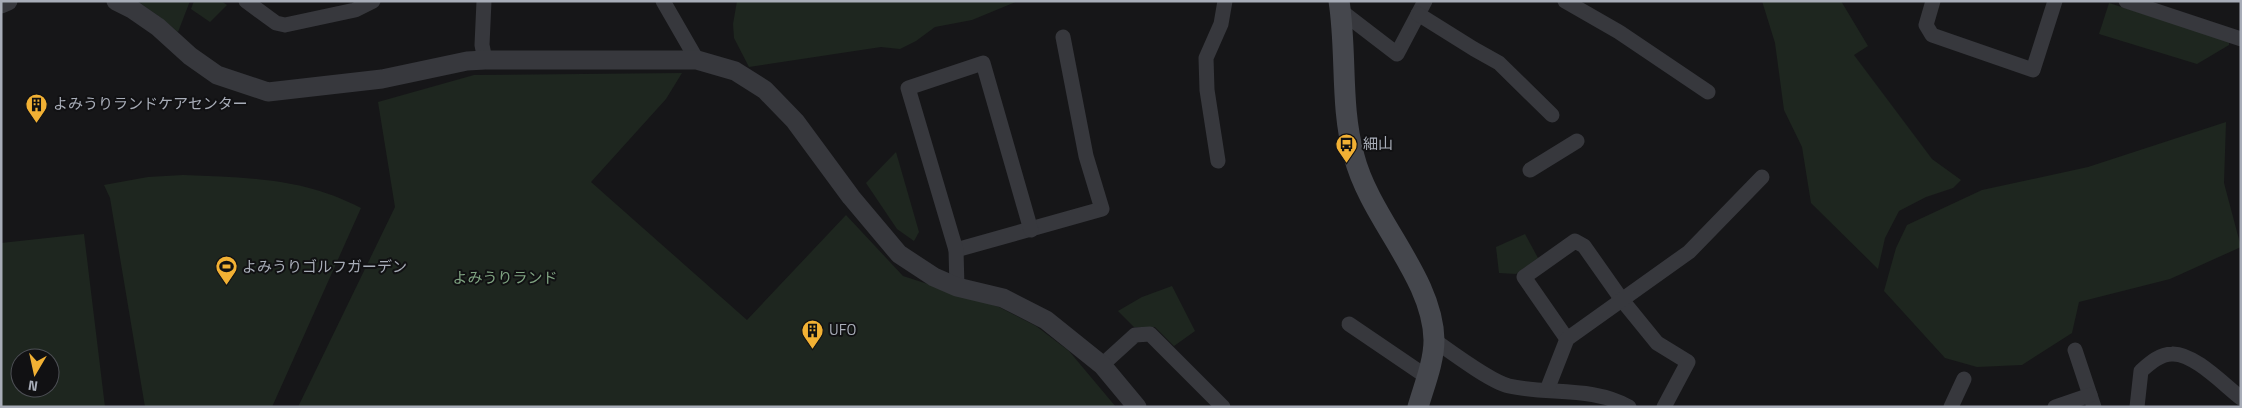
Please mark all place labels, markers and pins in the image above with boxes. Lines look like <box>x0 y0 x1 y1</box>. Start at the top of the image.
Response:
building icon: よみうりランドケアセンター <box>25 92 49 123</box>
place label: よみうりランドケアセンター <box>53 92 248 115</box>
bus stop icon: 細山 <box>1335 132 1359 163</box>
place label: 細山 <box>1363 132 1393 155</box>
sports icon: よみうりゴルフガーデン <box>214 255 238 286</box>
place label: よみうりゴルフガーデン <box>242 255 407 278</box>
building icon: UFO <box>801 318 825 349</box>
place label: UFO <box>829 318 856 341</box>

